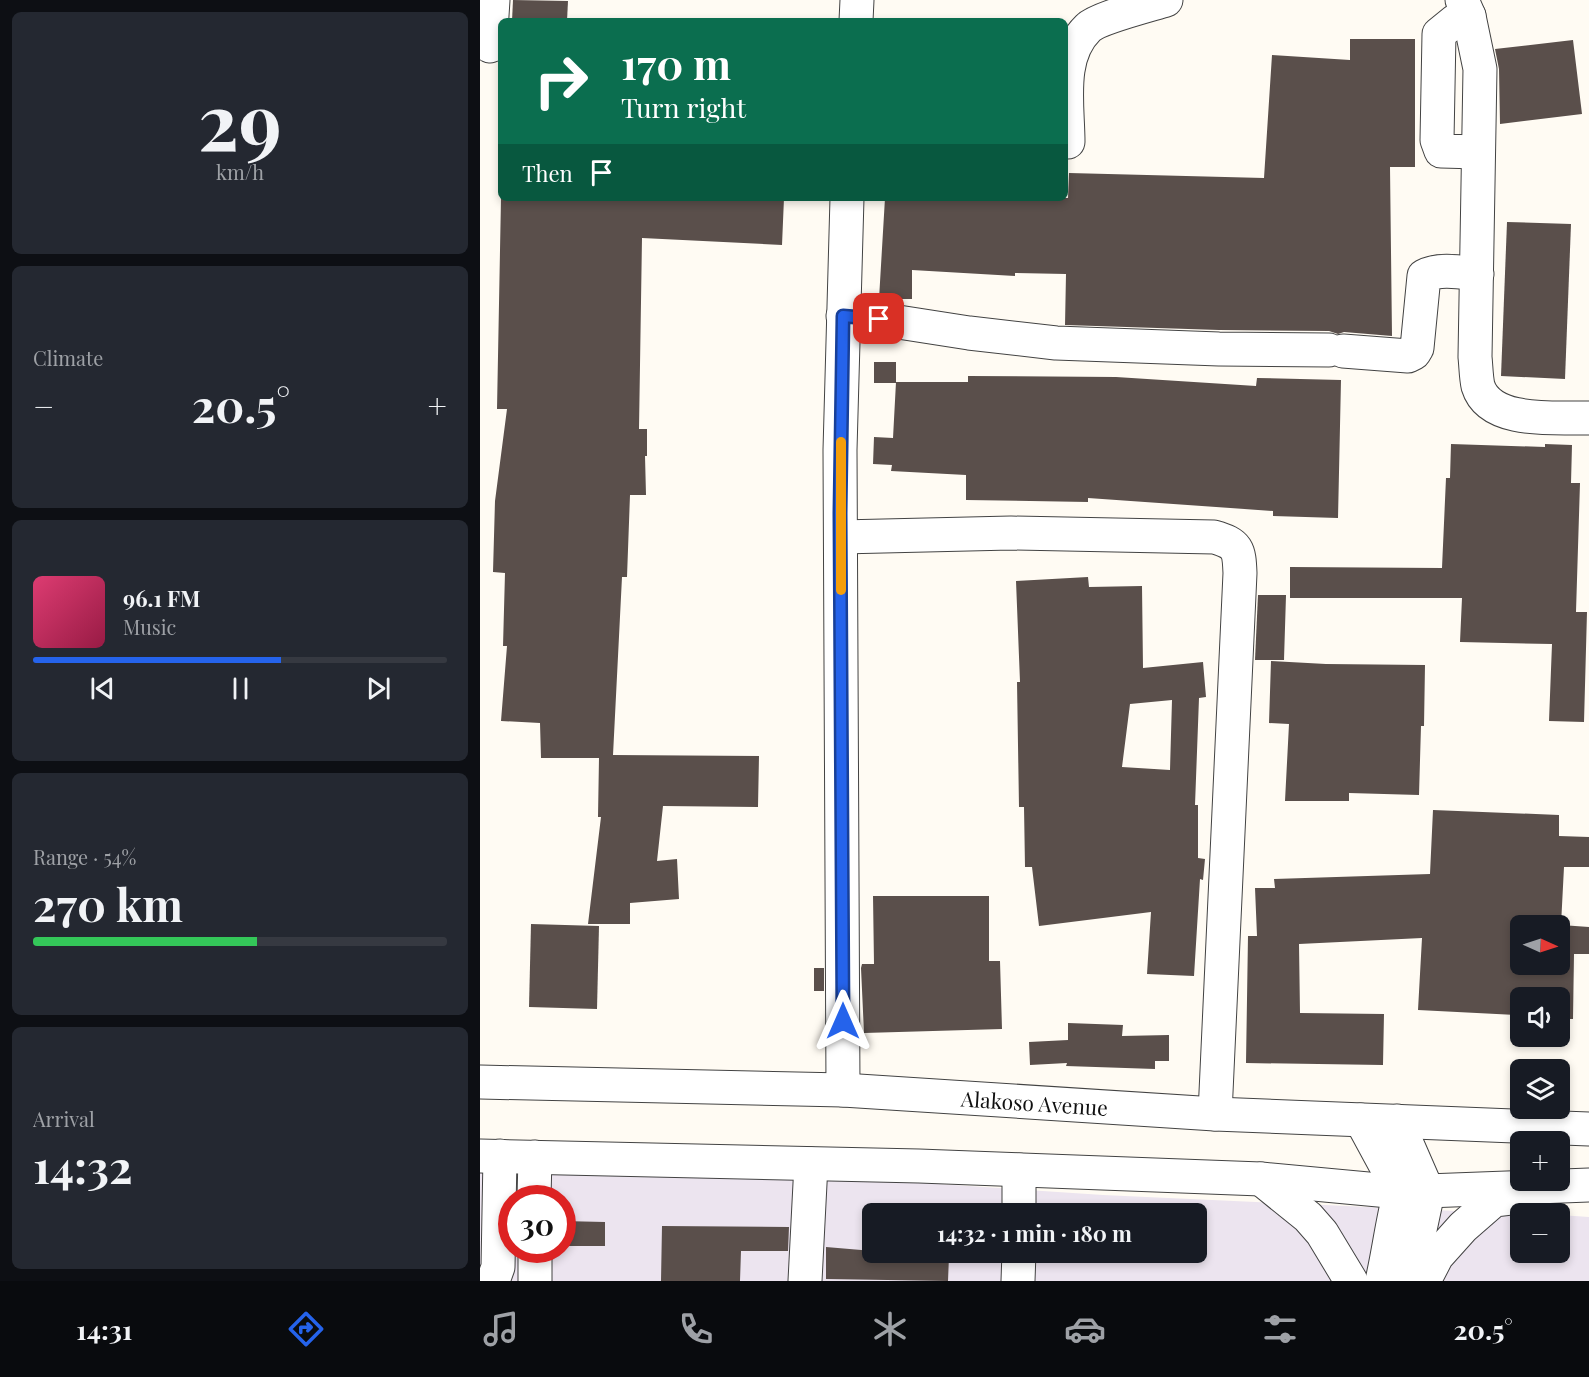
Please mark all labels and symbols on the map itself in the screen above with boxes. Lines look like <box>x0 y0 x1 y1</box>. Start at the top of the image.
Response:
pin <box>853 293 904 344</box>
north arrow <box>1510 915 1570 975</box>
position arrow <box>811 989 875 1053</box>
street label: Alakoso Avenue <box>959 1084 1109 1121</box>
speed limit sign: 30 <box>498 1185 576 1263</box>

